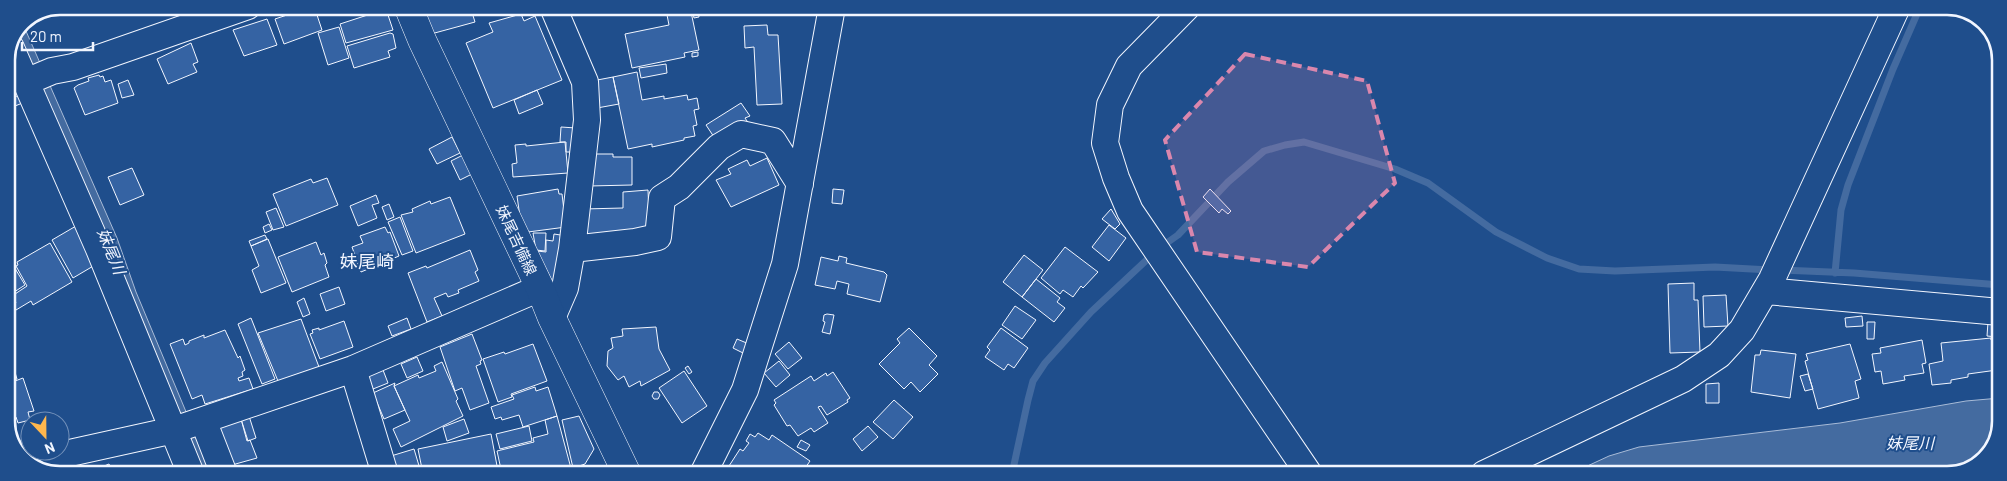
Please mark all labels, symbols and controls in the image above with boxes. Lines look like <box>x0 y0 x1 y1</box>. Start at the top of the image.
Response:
scale bar <box>22 20 94 52</box>
text: 20 m <box>30 27 62 45</box>
street label: 妹尾吉備線 <box>493 202 541 278</box>
water label: 妹尾川 <box>94 225 131 279</box>
district label: 妹尾崎 <box>340 250 394 272</box>
north arrow <box>20 411 70 461</box>
water label: 妹尾川 <box>1886 433 1936 452</box>
text: N <box>43 439 58 458</box>

